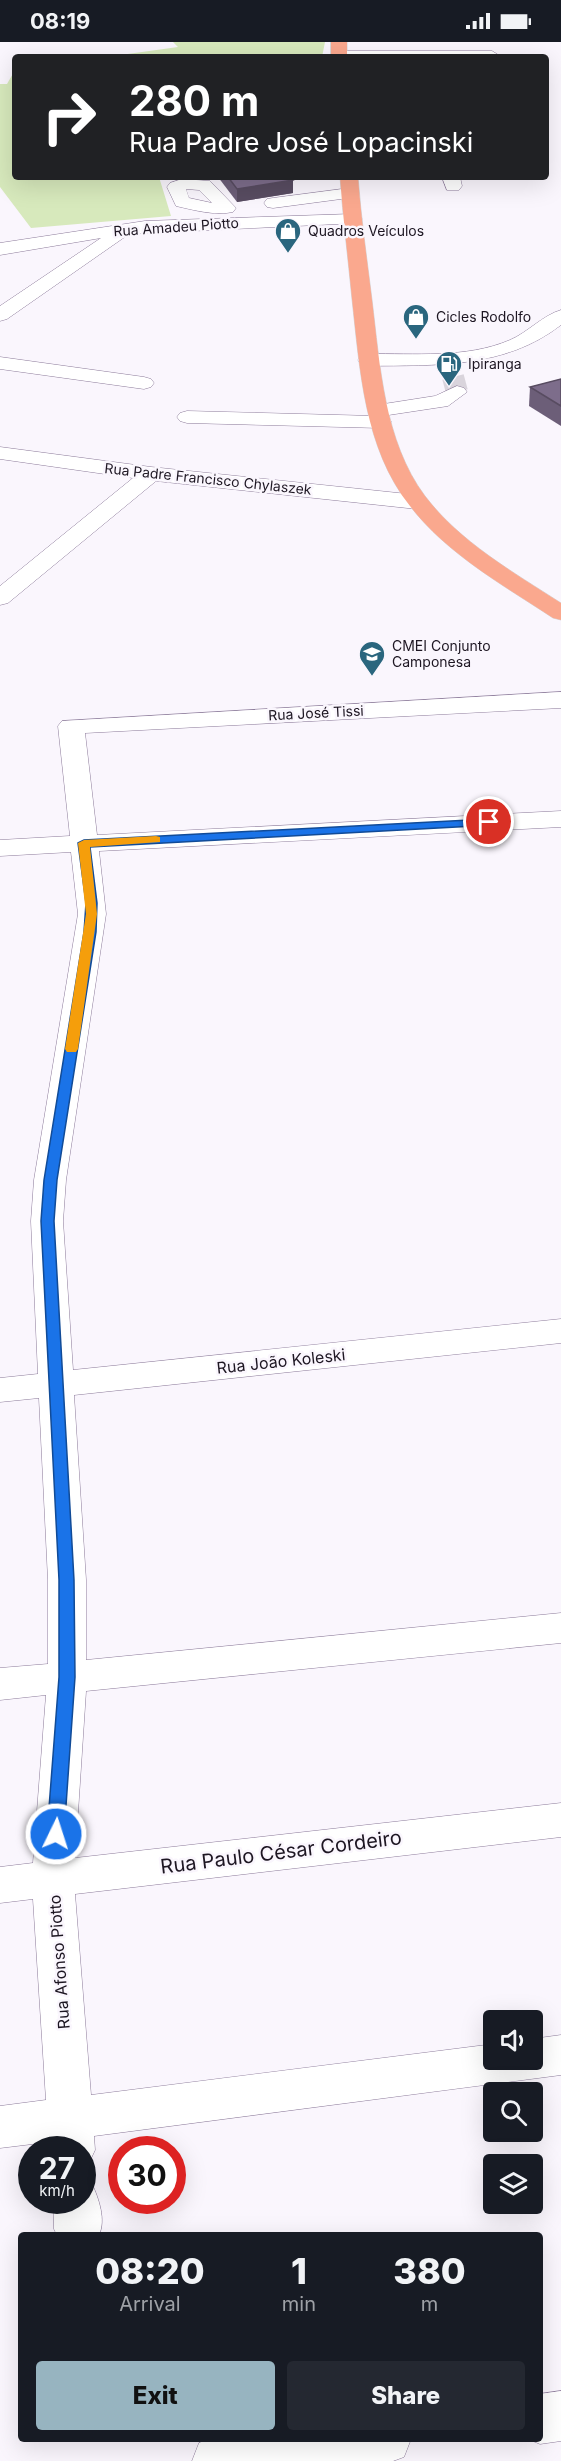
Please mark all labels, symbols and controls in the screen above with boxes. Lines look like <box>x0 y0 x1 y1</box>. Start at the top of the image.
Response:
text: 08:19 <box>30 8 90 34</box>
text: 280 m <box>129 75 259 126</box>
icon: right <box>30 78 108 156</box>
text: Rua Padre José Lopacinski <box>129 126 473 159</box>
street label: Rua Amadeu Piotto <box>113 214 239 239</box>
shop icon: Quadros Veículos <box>273 216 303 254</box>
place label: Quadros Veículos <box>308 222 424 239</box>
shop icon: Cicles Rodolfo <box>401 302 431 340</box>
place label: Cicles Rodolfo <box>436 308 531 325</box>
fuel station icon: Ipiranga <box>434 349 464 387</box>
place label: Ipiranga <box>468 355 522 372</box>
street label: Rua Padre Francisco Chylaszek <box>104 459 313 498</box>
place label: CMEI Conjunto Camponesa <box>392 637 491 670</box>
school or university icon: CMEI Conjunto Camponesa <box>357 639 387 677</box>
street label: Rua José Tissi <box>268 702 364 723</box>
pin <box>463 796 514 847</box>
icon: arrive <box>472 805 505 838</box>
street label: Rua João Koleski <box>216 1344 346 1378</box>
position arrow <box>24 1802 88 1866</box>
street label: Rua Paulo César Cordeiro <box>159 1825 403 1879</box>
street label: Rua Afonso Piotto <box>44 1894 74 2030</box>
map controls <box>483 2010 543 2214</box>
button: sound <box>483 2010 543 2070</box>
button: search <box>483 2082 543 2142</box>
speed limit sign: 30 <box>108 2136 186 2214</box>
text: 27 <box>39 2150 75 2186</box>
button: layers <box>483 2154 543 2214</box>
text: km/h <box>39 2181 75 2200</box>
text: 08:20 <box>95 2249 205 2293</box>
text: 1 <box>291 2249 307 2293</box>
text: 380 <box>393 2249 466 2293</box>
text: Arrival <box>119 2292 181 2316</box>
text: min <box>282 2292 316 2316</box>
text: m <box>421 2292 438 2316</box>
button: Exit <box>36 2361 275 2430</box>
button: Share <box>287 2361 525 2430</box>

